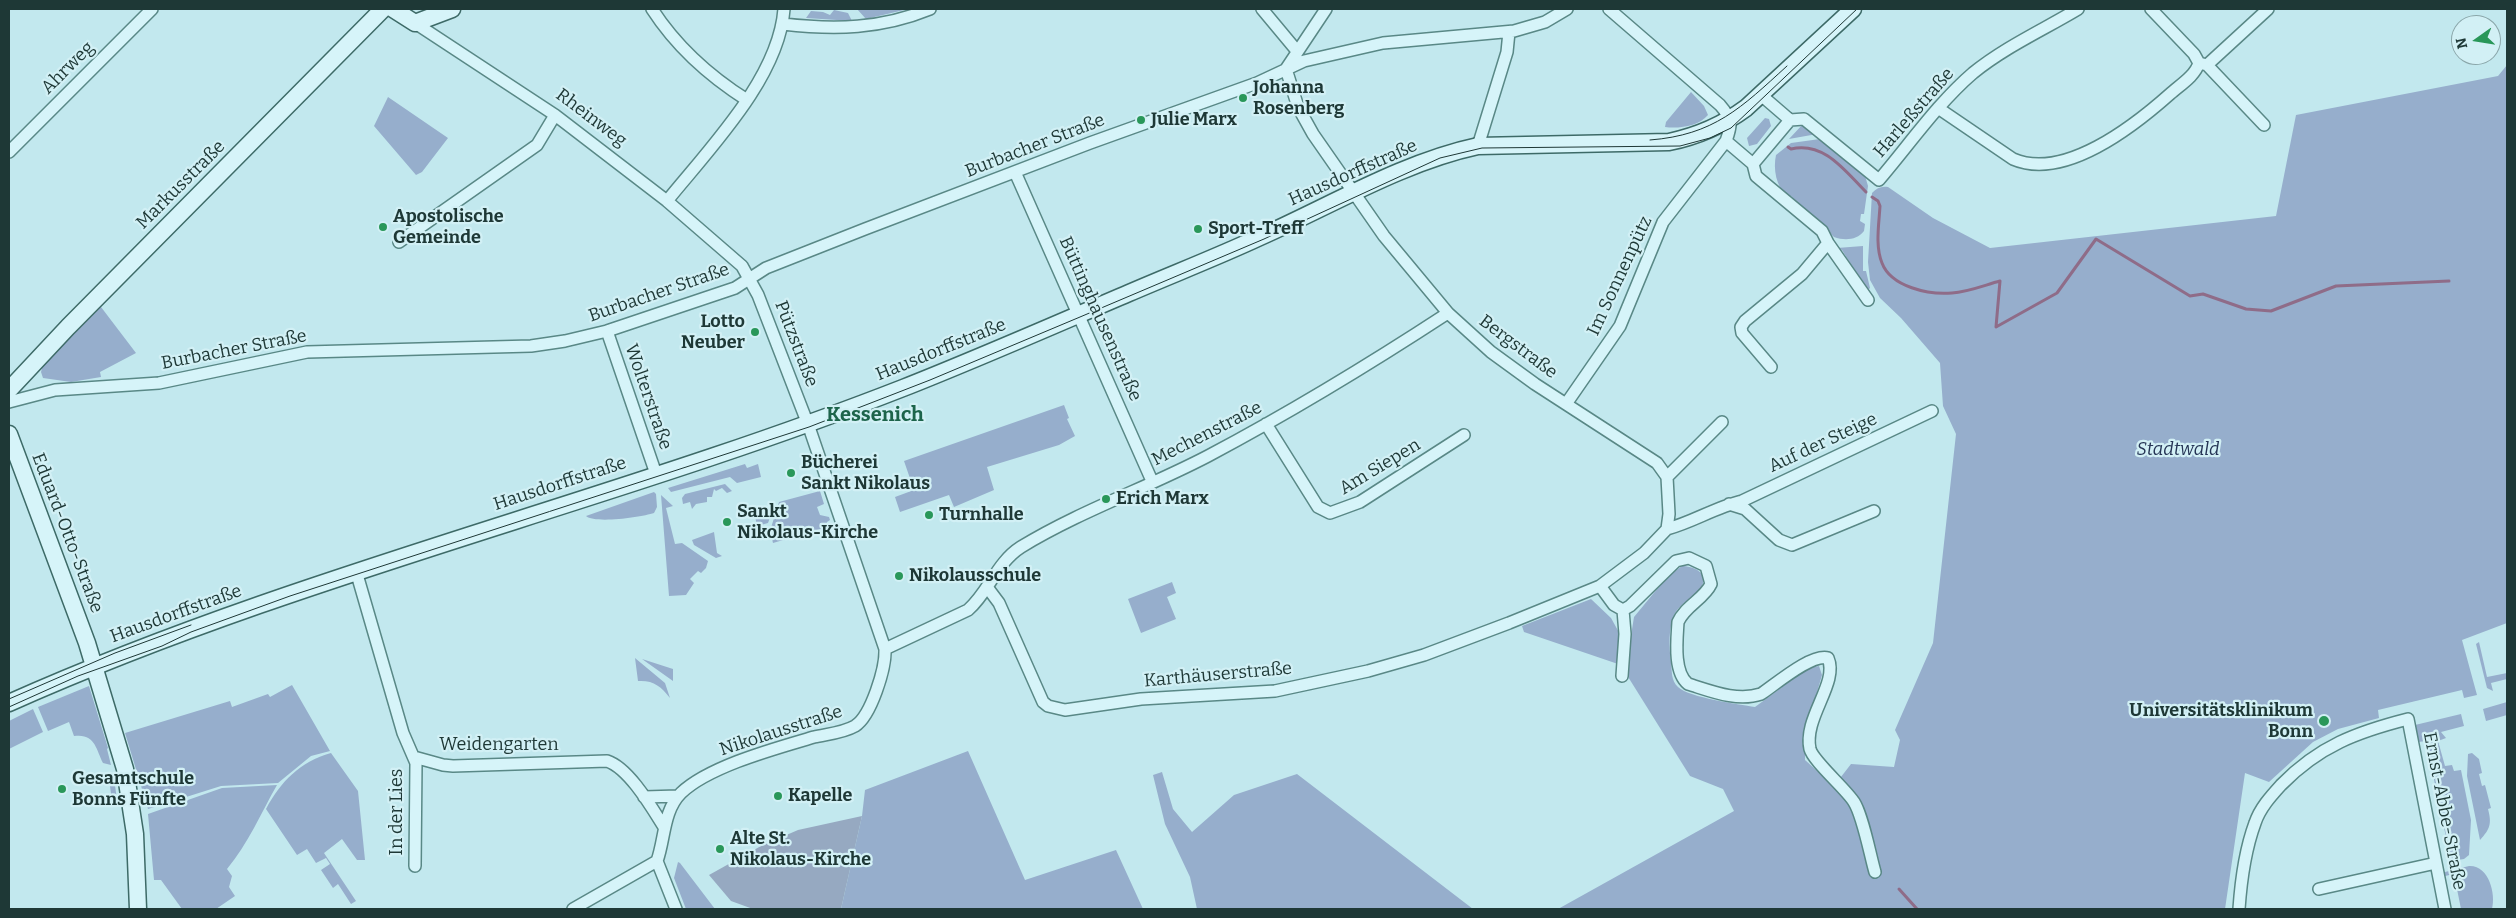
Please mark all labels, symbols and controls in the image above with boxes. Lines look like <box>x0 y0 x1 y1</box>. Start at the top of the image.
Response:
north arrow <box>2451 15 2501 65</box>
text: N <box>2452 36 2471 50</box>
street label: Ahrweg <box>37 37 99 99</box>
street label: Harleßstraße <box>1869 64 1959 162</box>
place label: Johanna Rosenberg <box>1253 77 1344 120</box>
street label: Rheinweg <box>551 84 631 152</box>
marker: Johanna Rosenberg <box>1237 92 1249 104</box>
street label: Burbacher Straße <box>962 109 1108 183</box>
place label: Julie Marx <box>1151 109 1237 131</box>
marker: Julie Marx <box>1135 114 1147 126</box>
street label: Hausdorffstraße <box>1285 135 1421 211</box>
street label: Markusstraße <box>132 136 230 234</box>
place label: Apostolische Gemeinde <box>393 206 504 248</box>
street label: Im Sonnenpütz <box>1583 213 1657 339</box>
place label: Sport-Treff <box>1208 218 1304 240</box>
marker: Apostolische Gemeinde <box>377 221 389 233</box>
marker: Sport-Treff <box>1192 223 1204 235</box>
street label: Büttinghausenstraße <box>1054 233 1146 405</box>
street label: Burbacher Straße <box>586 259 732 327</box>
street label: Pützstraße <box>770 298 822 390</box>
place label: Lotto Neuber <box>681 311 745 354</box>
street label: Bergstraße <box>1475 311 1561 383</box>
street label: Hausdorffstraße <box>873 314 1009 386</box>
street label: Burbacher Straße <box>160 325 308 375</box>
marker: Lotto Neuber <box>749 326 761 338</box>
street label: Wolterstraße <box>620 341 676 453</box>
street label: Mechenstraße <box>1148 397 1266 471</box>
district label: Kessenich <box>826 403 924 427</box>
street label: Auf der Steige <box>1765 408 1881 478</box>
street label: Am Siepen <box>1336 434 1424 500</box>
park label: Stadtwald <box>2136 439 2220 461</box>
street label: Eduard-Otto-Straße <box>27 450 107 616</box>
street label: Hausdorffstraße <box>491 452 629 516</box>
place label: Bücherei Sankt Nikolaus <box>801 452 930 494</box>
marker: Bücherei Sankt Nikolaus <box>785 467 797 479</box>
place label: Erich Marx <box>1116 488 1209 510</box>
marker: Erich Marx <box>1100 493 1112 505</box>
place label: Sankt Nikolaus-Kirche <box>737 501 878 544</box>
place label: Turnhalle <box>939 504 1024 526</box>
marker: Turnhalle <box>923 509 935 521</box>
marker: Sankt Nikolaus-Kirche <box>721 516 733 528</box>
place label: Nikolausschule <box>909 565 1041 587</box>
marker: Nikolausschule <box>893 570 905 582</box>
street label: Hausdorffstraße <box>107 580 245 648</box>
street label: Karthäuserstraße <box>1143 658 1293 692</box>
place label: Universitätsklinikum Bonn <box>2129 700 2313 742</box>
street label: Nikolausstraße <box>717 701 845 761</box>
marker: Universitätsklinikum Bonn <box>2317 714 2331 728</box>
street label: Ernst-Abbe-Straße <box>2418 730 2470 892</box>
street label: Weidengarten <box>439 734 559 756</box>
place label: Gesamtschule Bonns Fünfte <box>72 768 194 811</box>
street label: In der Lies <box>386 769 408 855</box>
marker: Gesamtschule Bonns Fünfte <box>56 783 68 795</box>
place label: Kapelle <box>788 785 852 807</box>
marker: Kapelle <box>772 790 784 802</box>
place label: Alte St. Nikolaus-Kirche <box>730 828 871 871</box>
marker: Alte St. Nikolaus-Kirche <box>714 843 726 855</box>

